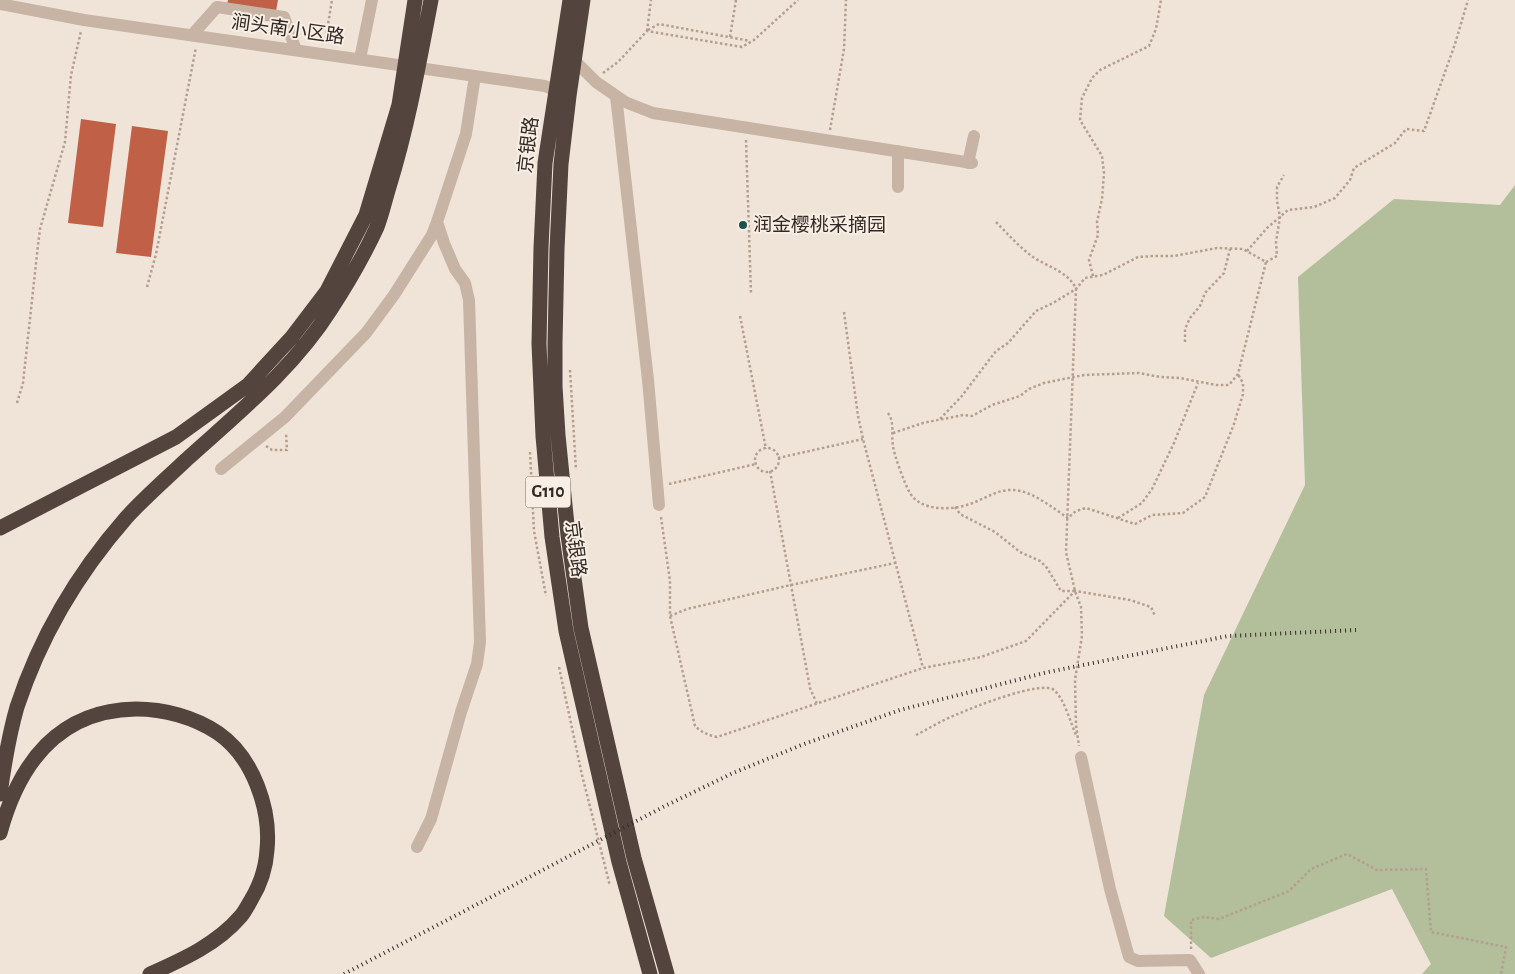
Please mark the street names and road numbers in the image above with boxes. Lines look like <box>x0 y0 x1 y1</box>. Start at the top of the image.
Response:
street label: 涧头南小区路 <box>230 12 346 47</box>
street label: 京银路 <box>514 115 542 174</box>
road number: G110 <box>526 477 570 508</box>
street label: 京银路 <box>562 519 590 578</box>

